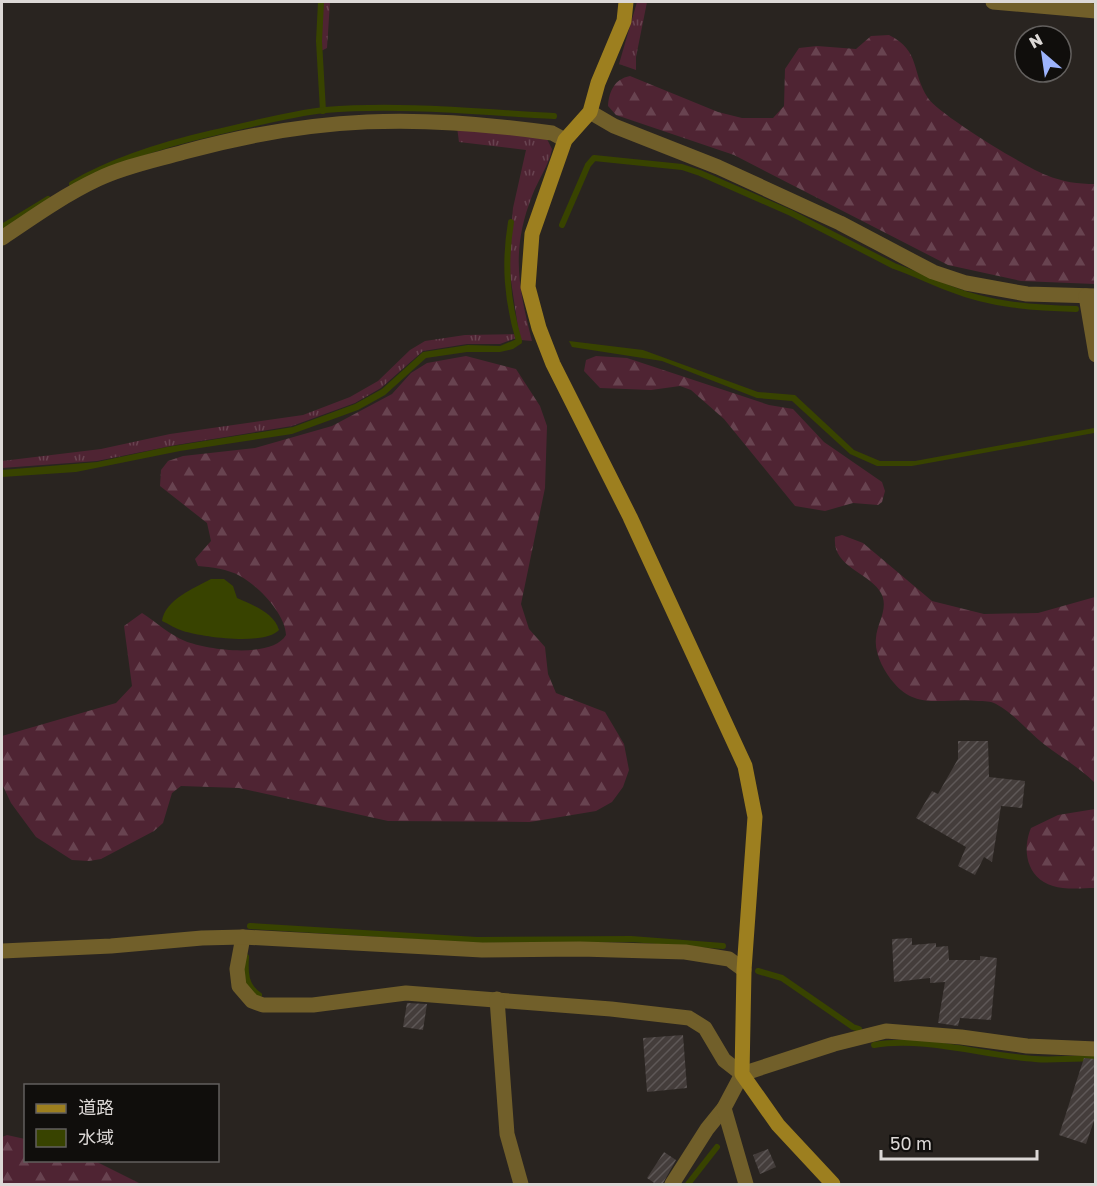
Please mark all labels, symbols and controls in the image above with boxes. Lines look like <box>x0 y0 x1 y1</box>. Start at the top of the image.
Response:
north arrow <box>1013 24 1073 84</box>
text: N <box>1026 29 1046 53</box>
legend <box>24 1084 219 1162</box>
text: 道路 <box>78 1096 114 1118</box>
scale bar <box>881 1123 1037 1161</box>
text: 水域 <box>78 1126 114 1148</box>
text: 50 m <box>890 1132 932 1154</box>

